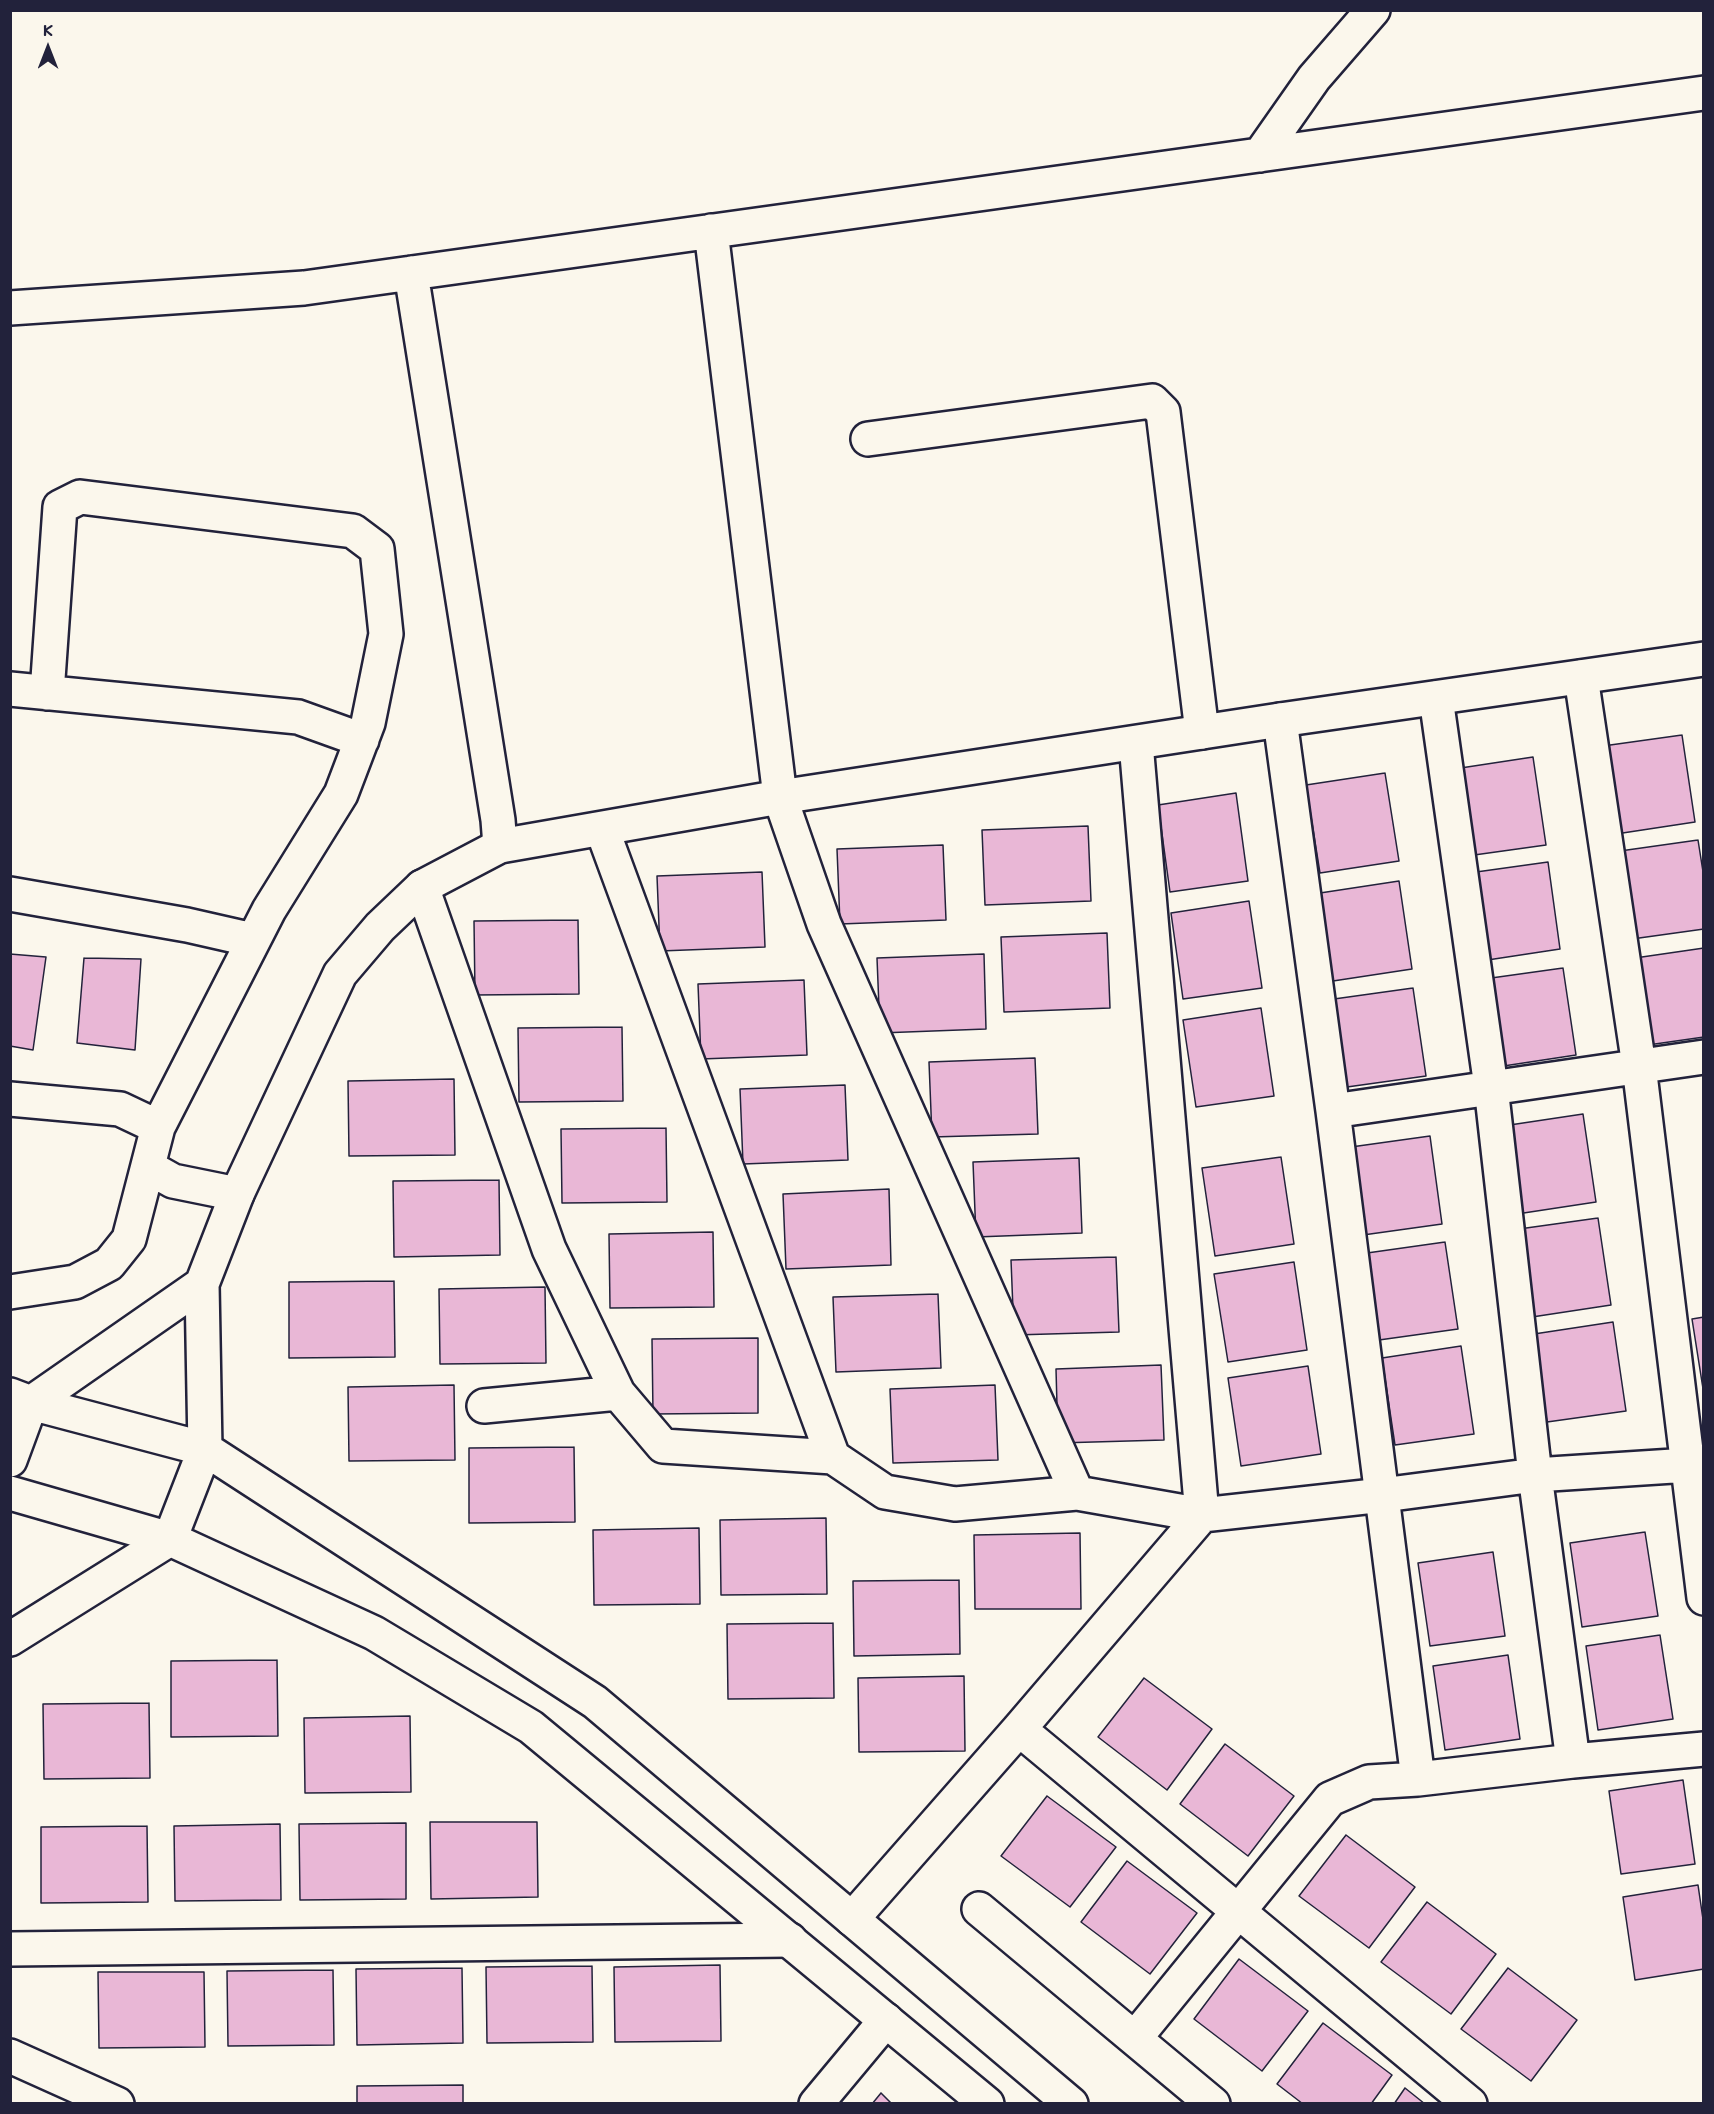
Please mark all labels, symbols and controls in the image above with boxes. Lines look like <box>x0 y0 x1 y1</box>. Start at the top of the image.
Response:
north arrow <box>18 18 78 78</box>
text: K <box>43 19 53 40</box>

